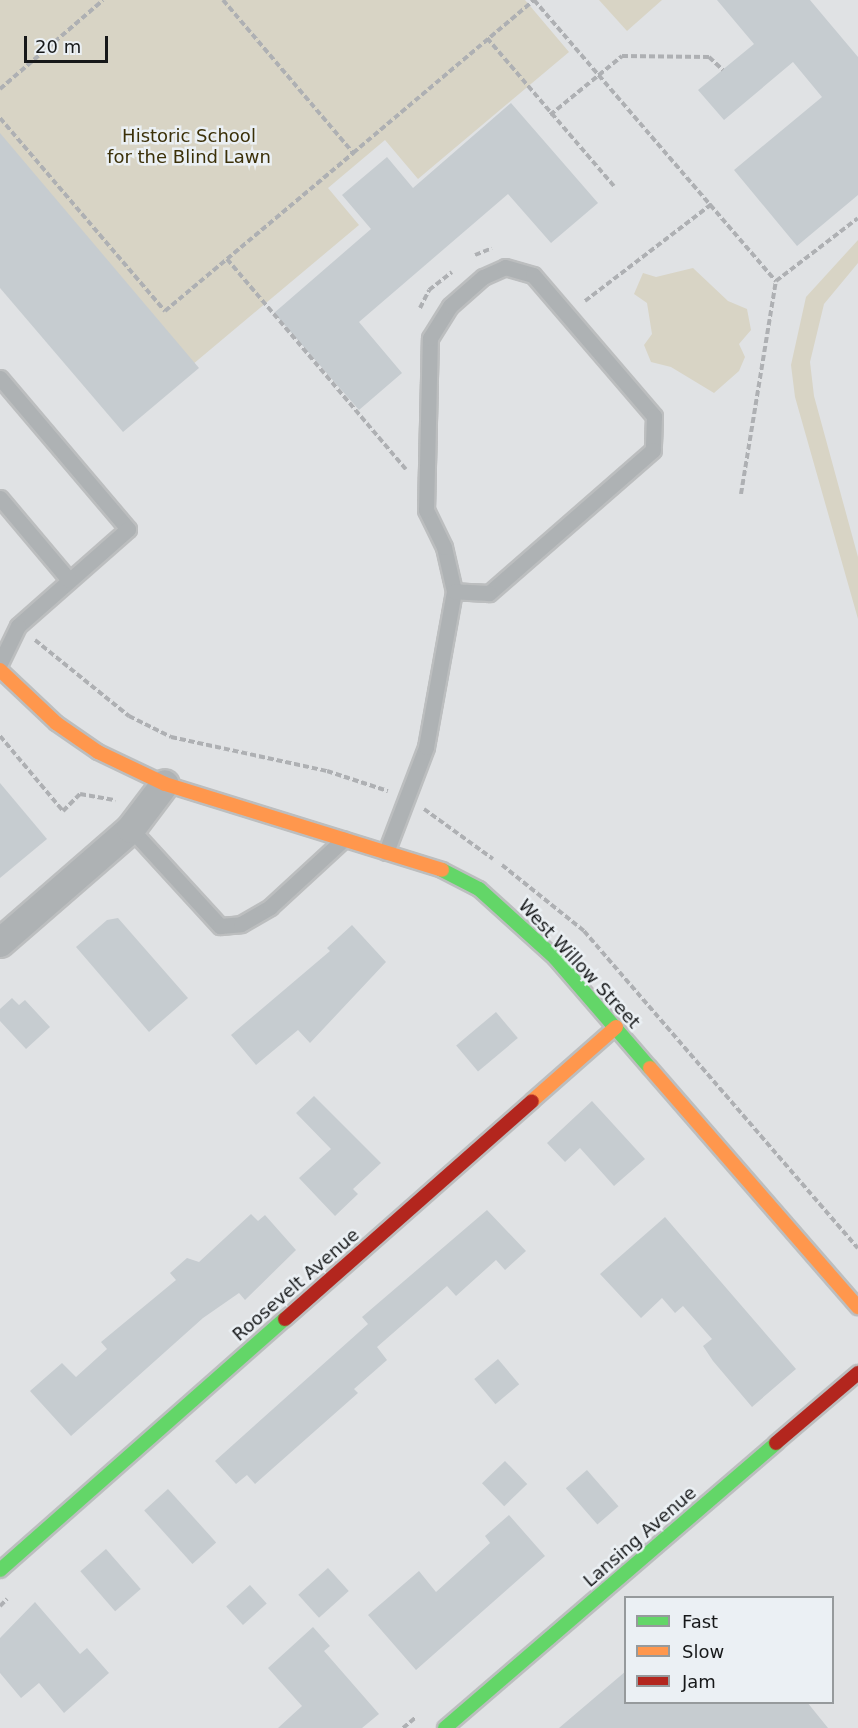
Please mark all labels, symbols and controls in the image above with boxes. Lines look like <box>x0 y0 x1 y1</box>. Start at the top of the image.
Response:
scale bar <box>27 24 111 62</box>
text: 20 m <box>35 36 81 57</box>
park label: Historic School for the Blind Lawn <box>107 126 271 168</box>
street label: West Willow Street <box>514 895 644 1033</box>
street label: Roosevelt Avenue <box>228 1224 364 1346</box>
street label: Lansing Avenue <box>579 1482 701 1592</box>
legend <box>624 1596 834 1704</box>
text: Fast <box>682 1611 718 1632</box>
text: Slow <box>682 1641 724 1662</box>
text: Jam <box>682 1671 716 1692</box>

